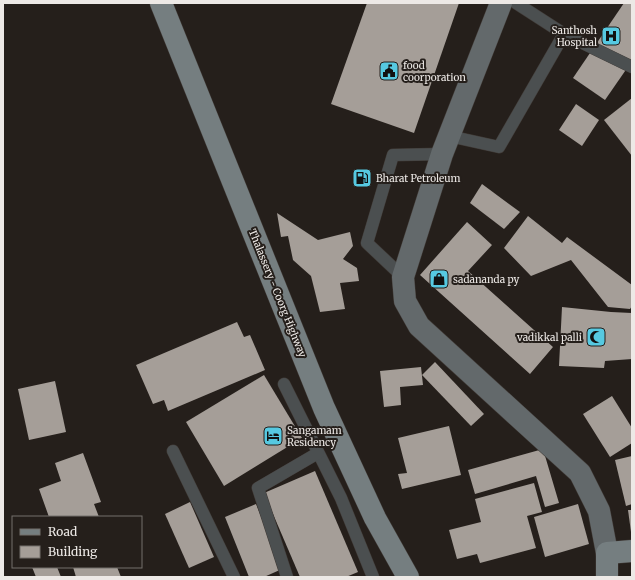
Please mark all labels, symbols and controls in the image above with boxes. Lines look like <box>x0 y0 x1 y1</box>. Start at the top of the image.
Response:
place label: Santhosh Hospital <box>551 24 597 49</box>
hospital icon: Santhosh Hospital <box>600 25 622 47</box>
place label: food coorporation <box>403 59 466 84</box>
public building icon: food coorporation <box>378 60 400 82</box>
fuel station icon: Bharat Petroleum <box>351 167 373 189</box>
place label: Bharat Petroleum <box>376 172 461 185</box>
street label: Thalassery - Coorg Highway <box>246 227 309 359</box>
shop icon: sadananda py <box>428 268 450 290</box>
place label: sadananda py <box>453 273 520 286</box>
mosque icon: vadikkal palli <box>585 326 607 348</box>
place label: vadikkal palli <box>516 331 582 344</box>
place label: Sangamam Residency <box>287 424 342 449</box>
hotel icon: Sangamam Residency <box>262 425 284 447</box>
legend <box>12 516 142 568</box>
text: Road <box>48 524 77 539</box>
text: Building <box>48 544 98 559</box>

